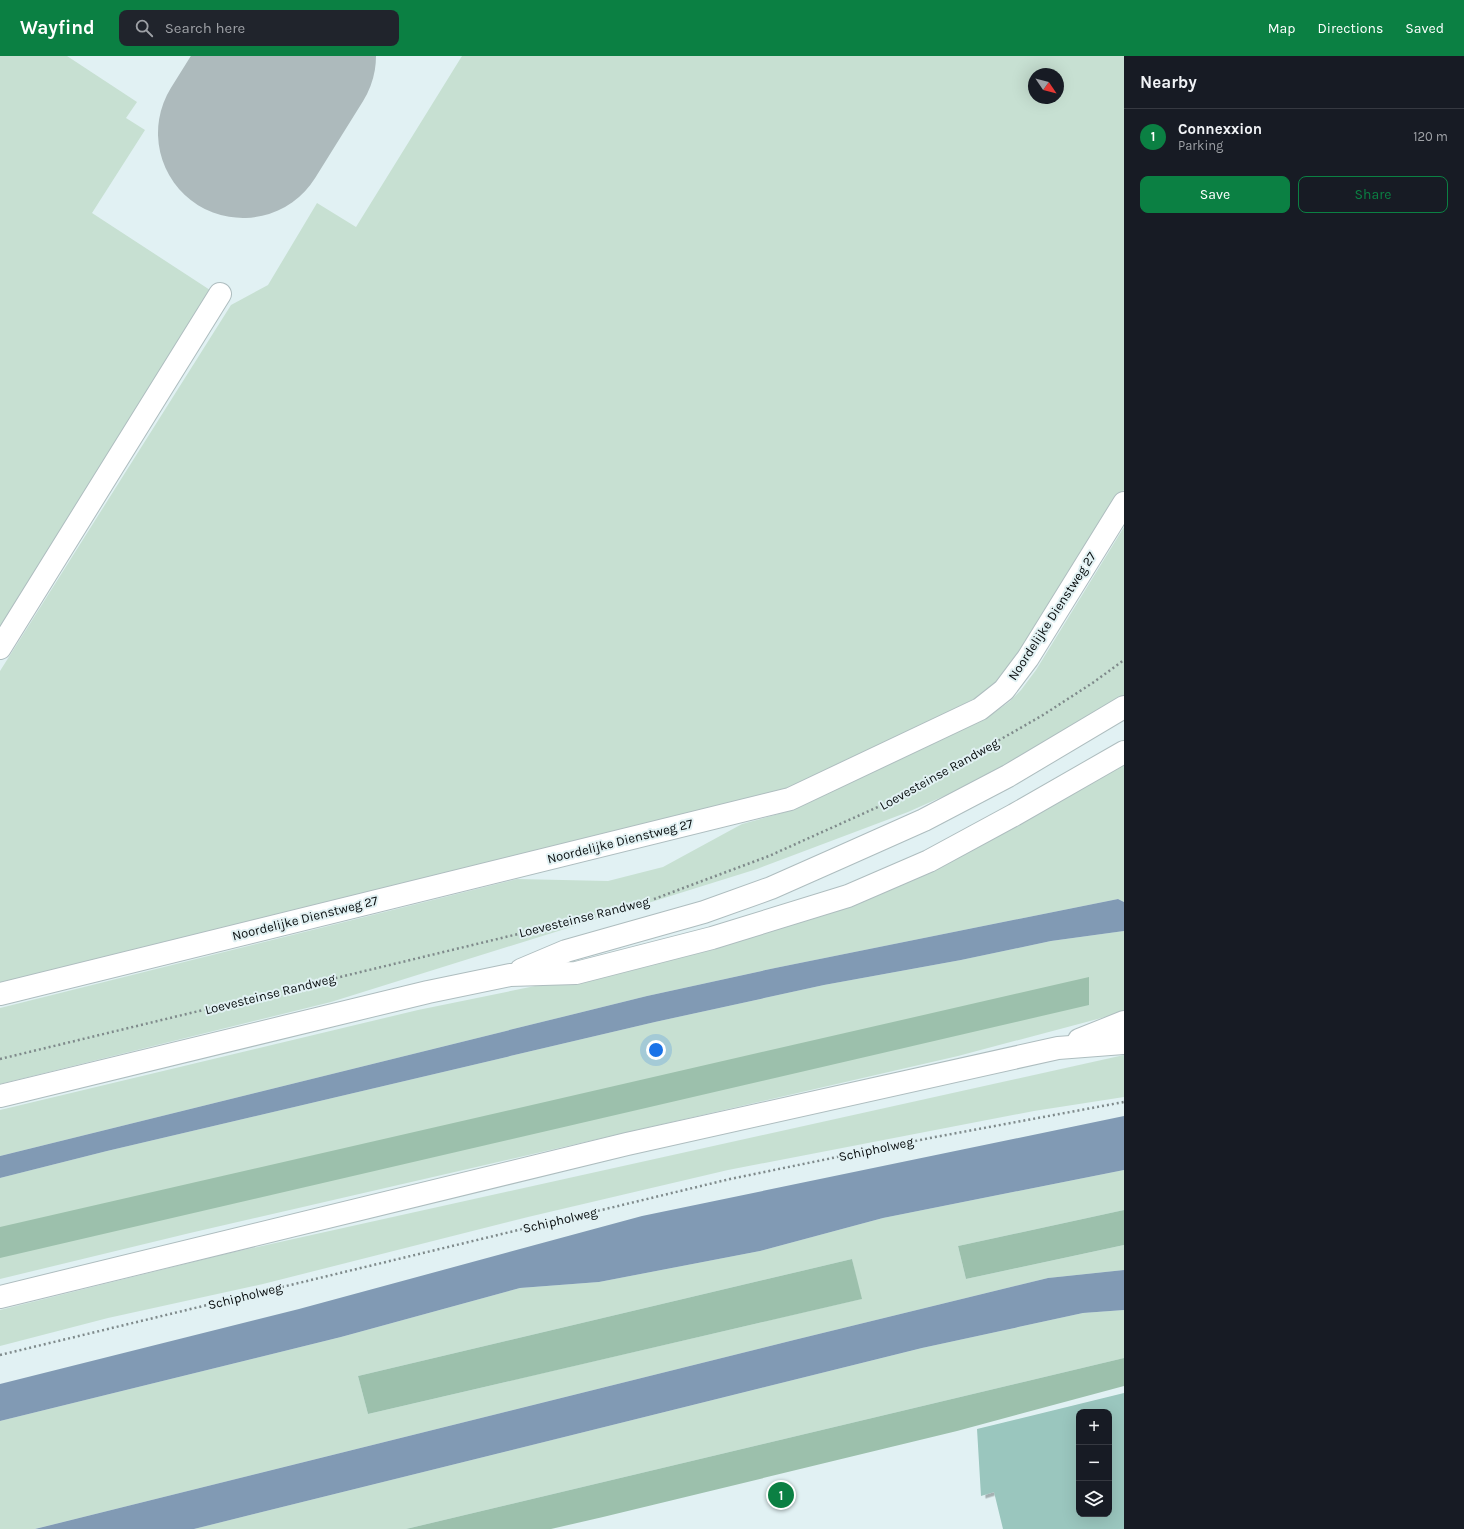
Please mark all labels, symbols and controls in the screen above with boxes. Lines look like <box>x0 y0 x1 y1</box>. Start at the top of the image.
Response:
search box <box>119 10 399 46</box>
text: Wayfind <box>20 17 95 39</box>
icon: search <box>133 17 155 39</box>
text: Search here <box>165 19 245 37</box>
text: Map <box>1268 20 1296 37</box>
text: Directions <box>1318 20 1383 37</box>
text: Saved <box>1405 20 1444 37</box>
north arrow <box>1028 68 1064 104</box>
text: Nearby <box>1140 72 1197 92</box>
text: Connexxion <box>1178 120 1262 138</box>
text: 1 <box>1151 129 1155 144</box>
text: 120 m <box>1413 129 1448 144</box>
text: Parking <box>1178 138 1223 153</box>
button: Save <box>1140 176 1290 213</box>
button: Share <box>1298 176 1448 213</box>
street label: Noordelijke Dienstweg 27 <box>1005 549 1099 683</box>
street label: Loevesteinse Randweg <box>877 735 1002 813</box>
street label: Noordelijke Dienstweg 27 <box>546 816 694 866</box>
street label: Noordelijke Dienstweg 27 <box>231 893 379 943</box>
street label: Loevesteinse Randweg <box>517 893 651 940</box>
street label: Loevesteinse Randweg <box>203 970 337 1017</box>
your location <box>646 1040 666 1060</box>
street label: Schipholweg <box>837 1134 915 1164</box>
street label: Schipholweg <box>521 1204 599 1236</box>
street label: Schipholweg <box>206 1279 284 1312</box>
map controls <box>1076 1409 1112 1517</box>
button: + <box>1076 1409 1112 1445</box>
button: − <box>1076 1445 1112 1481</box>
pin: 1 <box>768 1480 794 1510</box>
button: layers <box>1076 1481 1112 1517</box>

